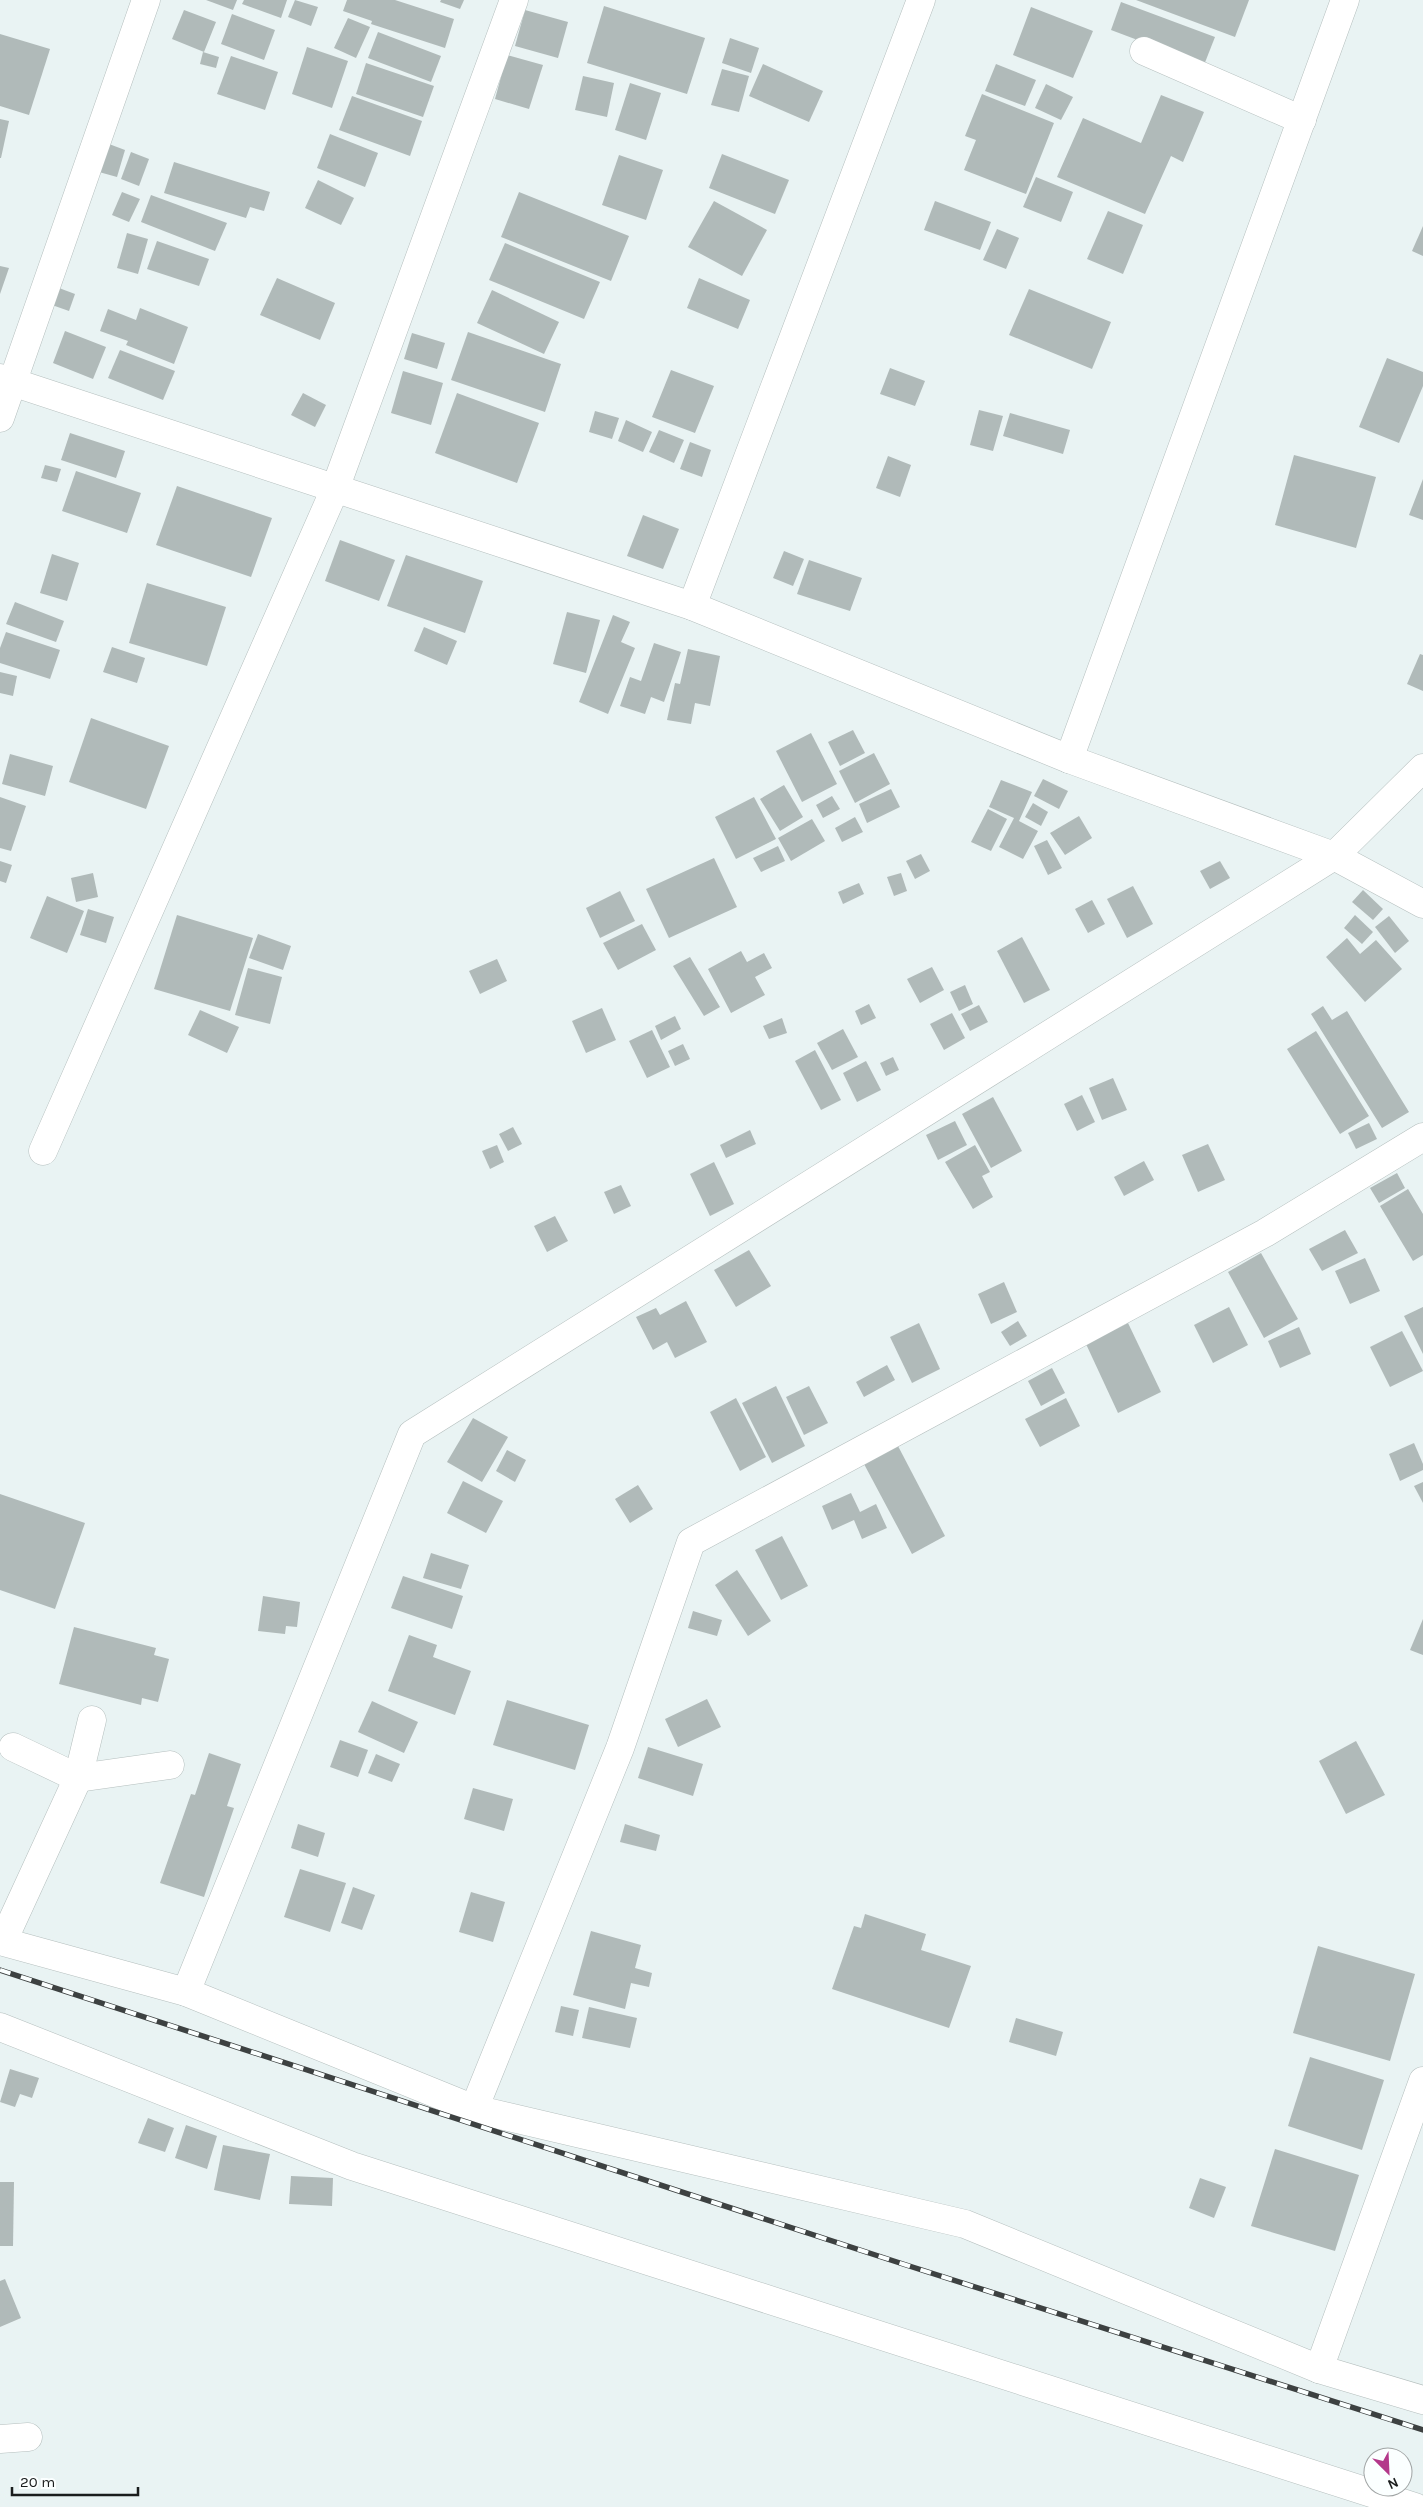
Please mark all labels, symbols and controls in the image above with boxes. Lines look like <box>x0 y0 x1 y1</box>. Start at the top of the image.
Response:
north arrow <box>1363 2447 1413 2497</box>
scale bar <box>12 2464 139 2496</box>
text: 20 m <box>20 2473 55 2491</box>
text: N <box>1385 2474 1401 2493</box>

